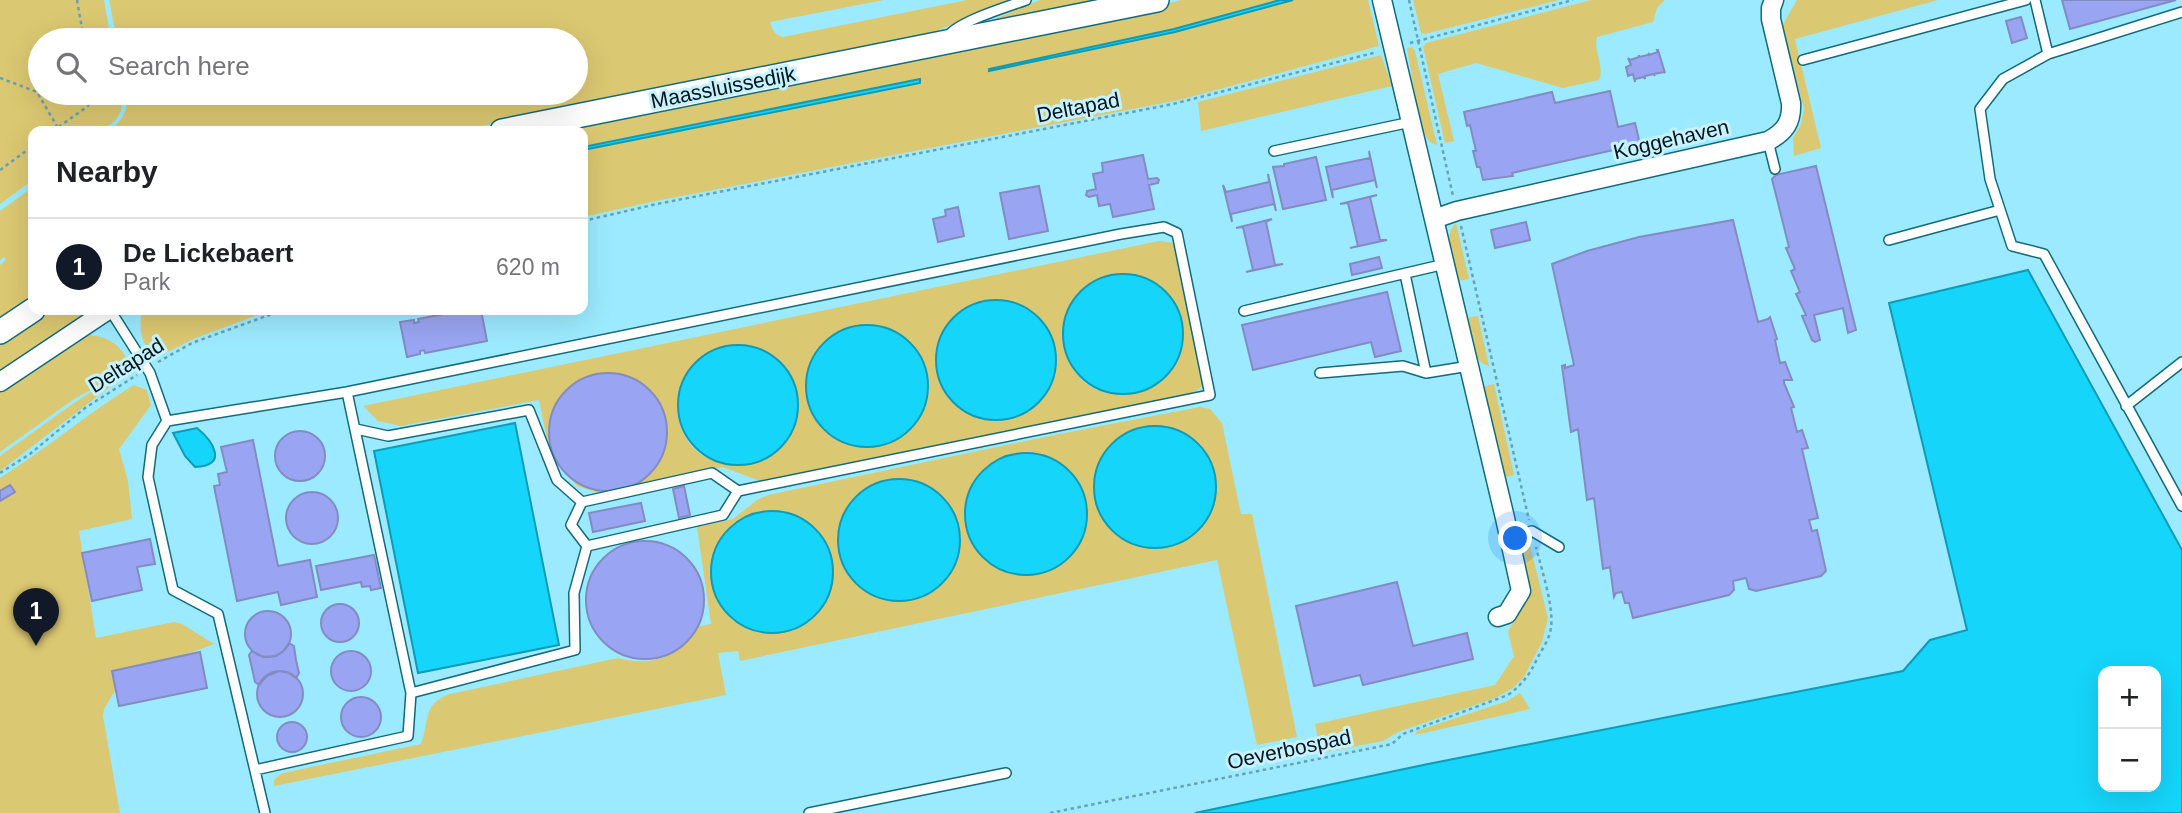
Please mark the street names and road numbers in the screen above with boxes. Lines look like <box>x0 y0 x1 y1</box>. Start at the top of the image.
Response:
street label: Maassluissedijk <box>649 62 798 112</box>
street label: Deltapad <box>1035 88 1121 126</box>
street label: Koggehaven <box>1611 115 1731 163</box>
street label: Deltapad <box>84 333 168 397</box>
street label: Oeverbospad <box>1225 725 1353 773</box>

